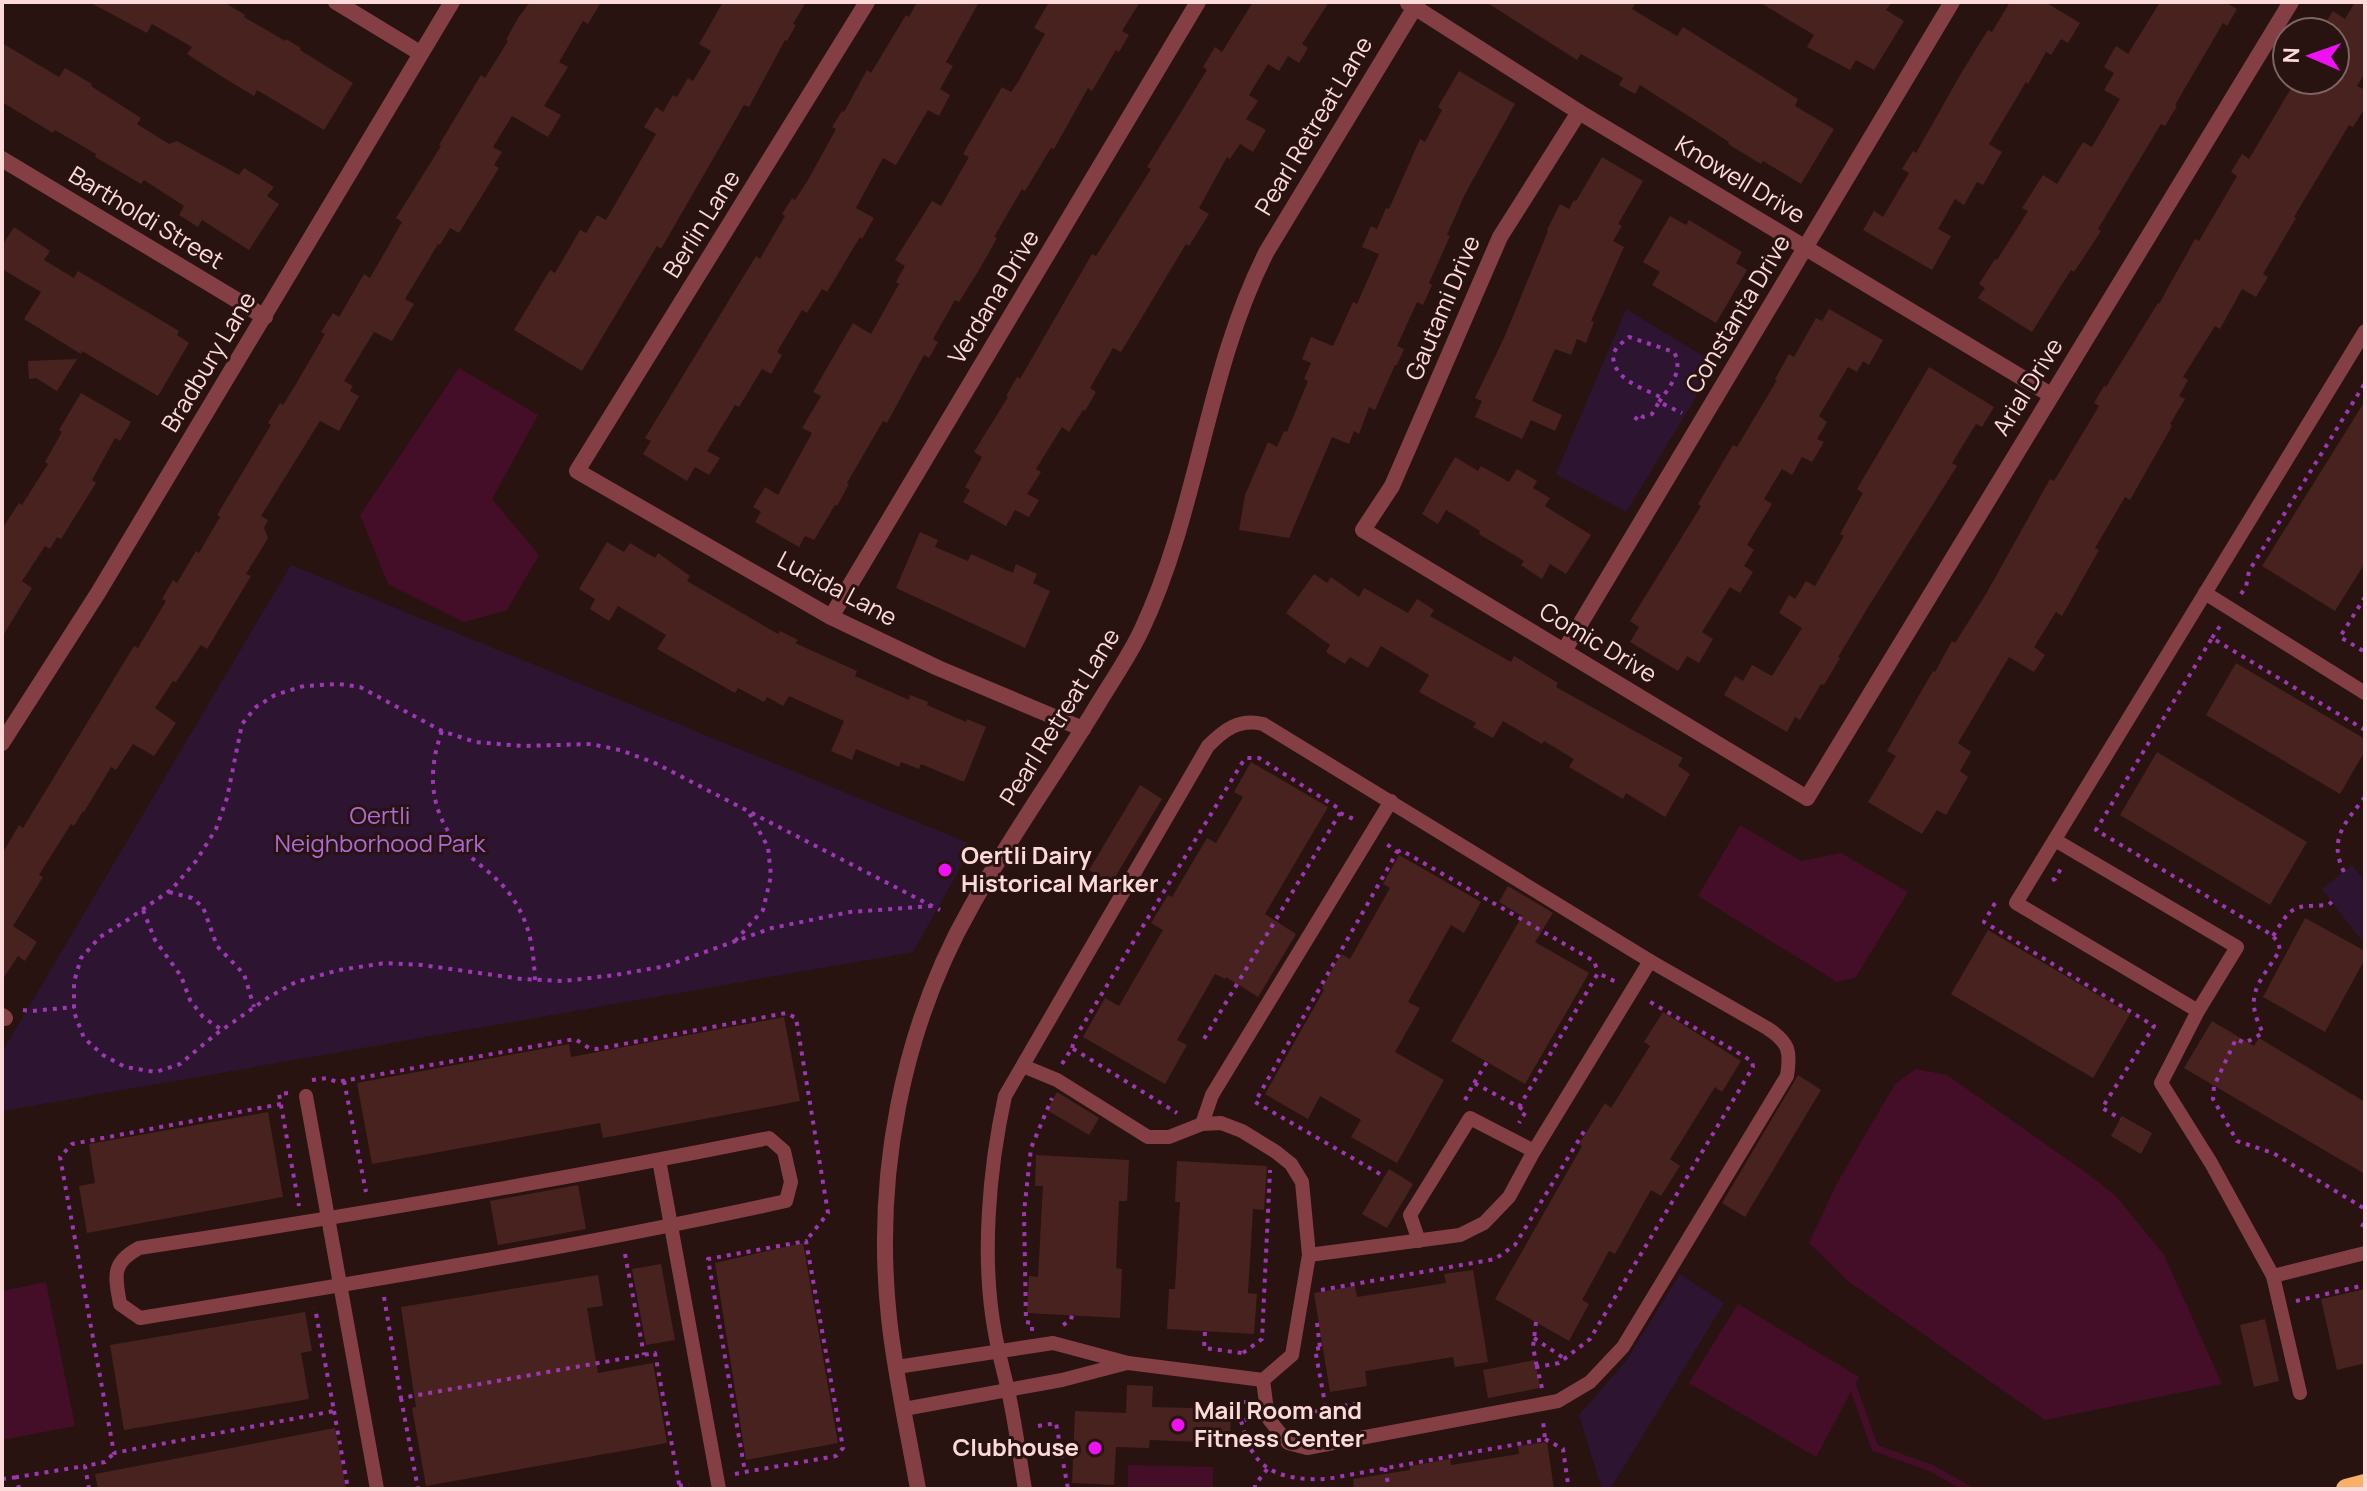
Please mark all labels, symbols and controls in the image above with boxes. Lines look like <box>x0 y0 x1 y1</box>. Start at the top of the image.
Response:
north arrow <box>2271 16 2351 96</box>
street label: Pearl Retreat Lane <box>1246 30 1379 221</box>
text: N <box>2276 47 2306 64</box>
street label: Knowell Drive <box>1670 127 1812 231</box>
street label: Bartholdi Street <box>63 157 230 276</box>
street label: Berlin Lane <box>655 163 747 283</box>
street label: Verdana Drive <box>940 223 1046 370</box>
street label: Constanta Drive <box>1676 228 1797 399</box>
street label: Gautami Drive <box>1396 230 1487 385</box>
street label: Bradbury Lane <box>153 285 263 438</box>
street label: Arial Drive <box>1984 331 2070 441</box>
street label: Lucida Lane <box>772 542 903 633</box>
street label: Comic Drive <box>1534 594 1664 690</box>
street label: Pearl Retreat Lane <box>991 621 1127 811</box>
park label: Oertli Neighborhood Park <box>274 798 487 859</box>
place label: Oertli Dairy Historical Marker <box>961 838 1159 899</box>
marker: Oertli Dairy Historical Marker <box>936 861 954 879</box>
place label: Mail Room and Fitness Center <box>1194 1393 1364 1454</box>
marker: Mail Room and Fitness Center <box>1169 1416 1187 1434</box>
place label: Clubhouse <box>952 1430 1079 1463</box>
marker: Clubhouse <box>1086 1439 1104 1457</box>

